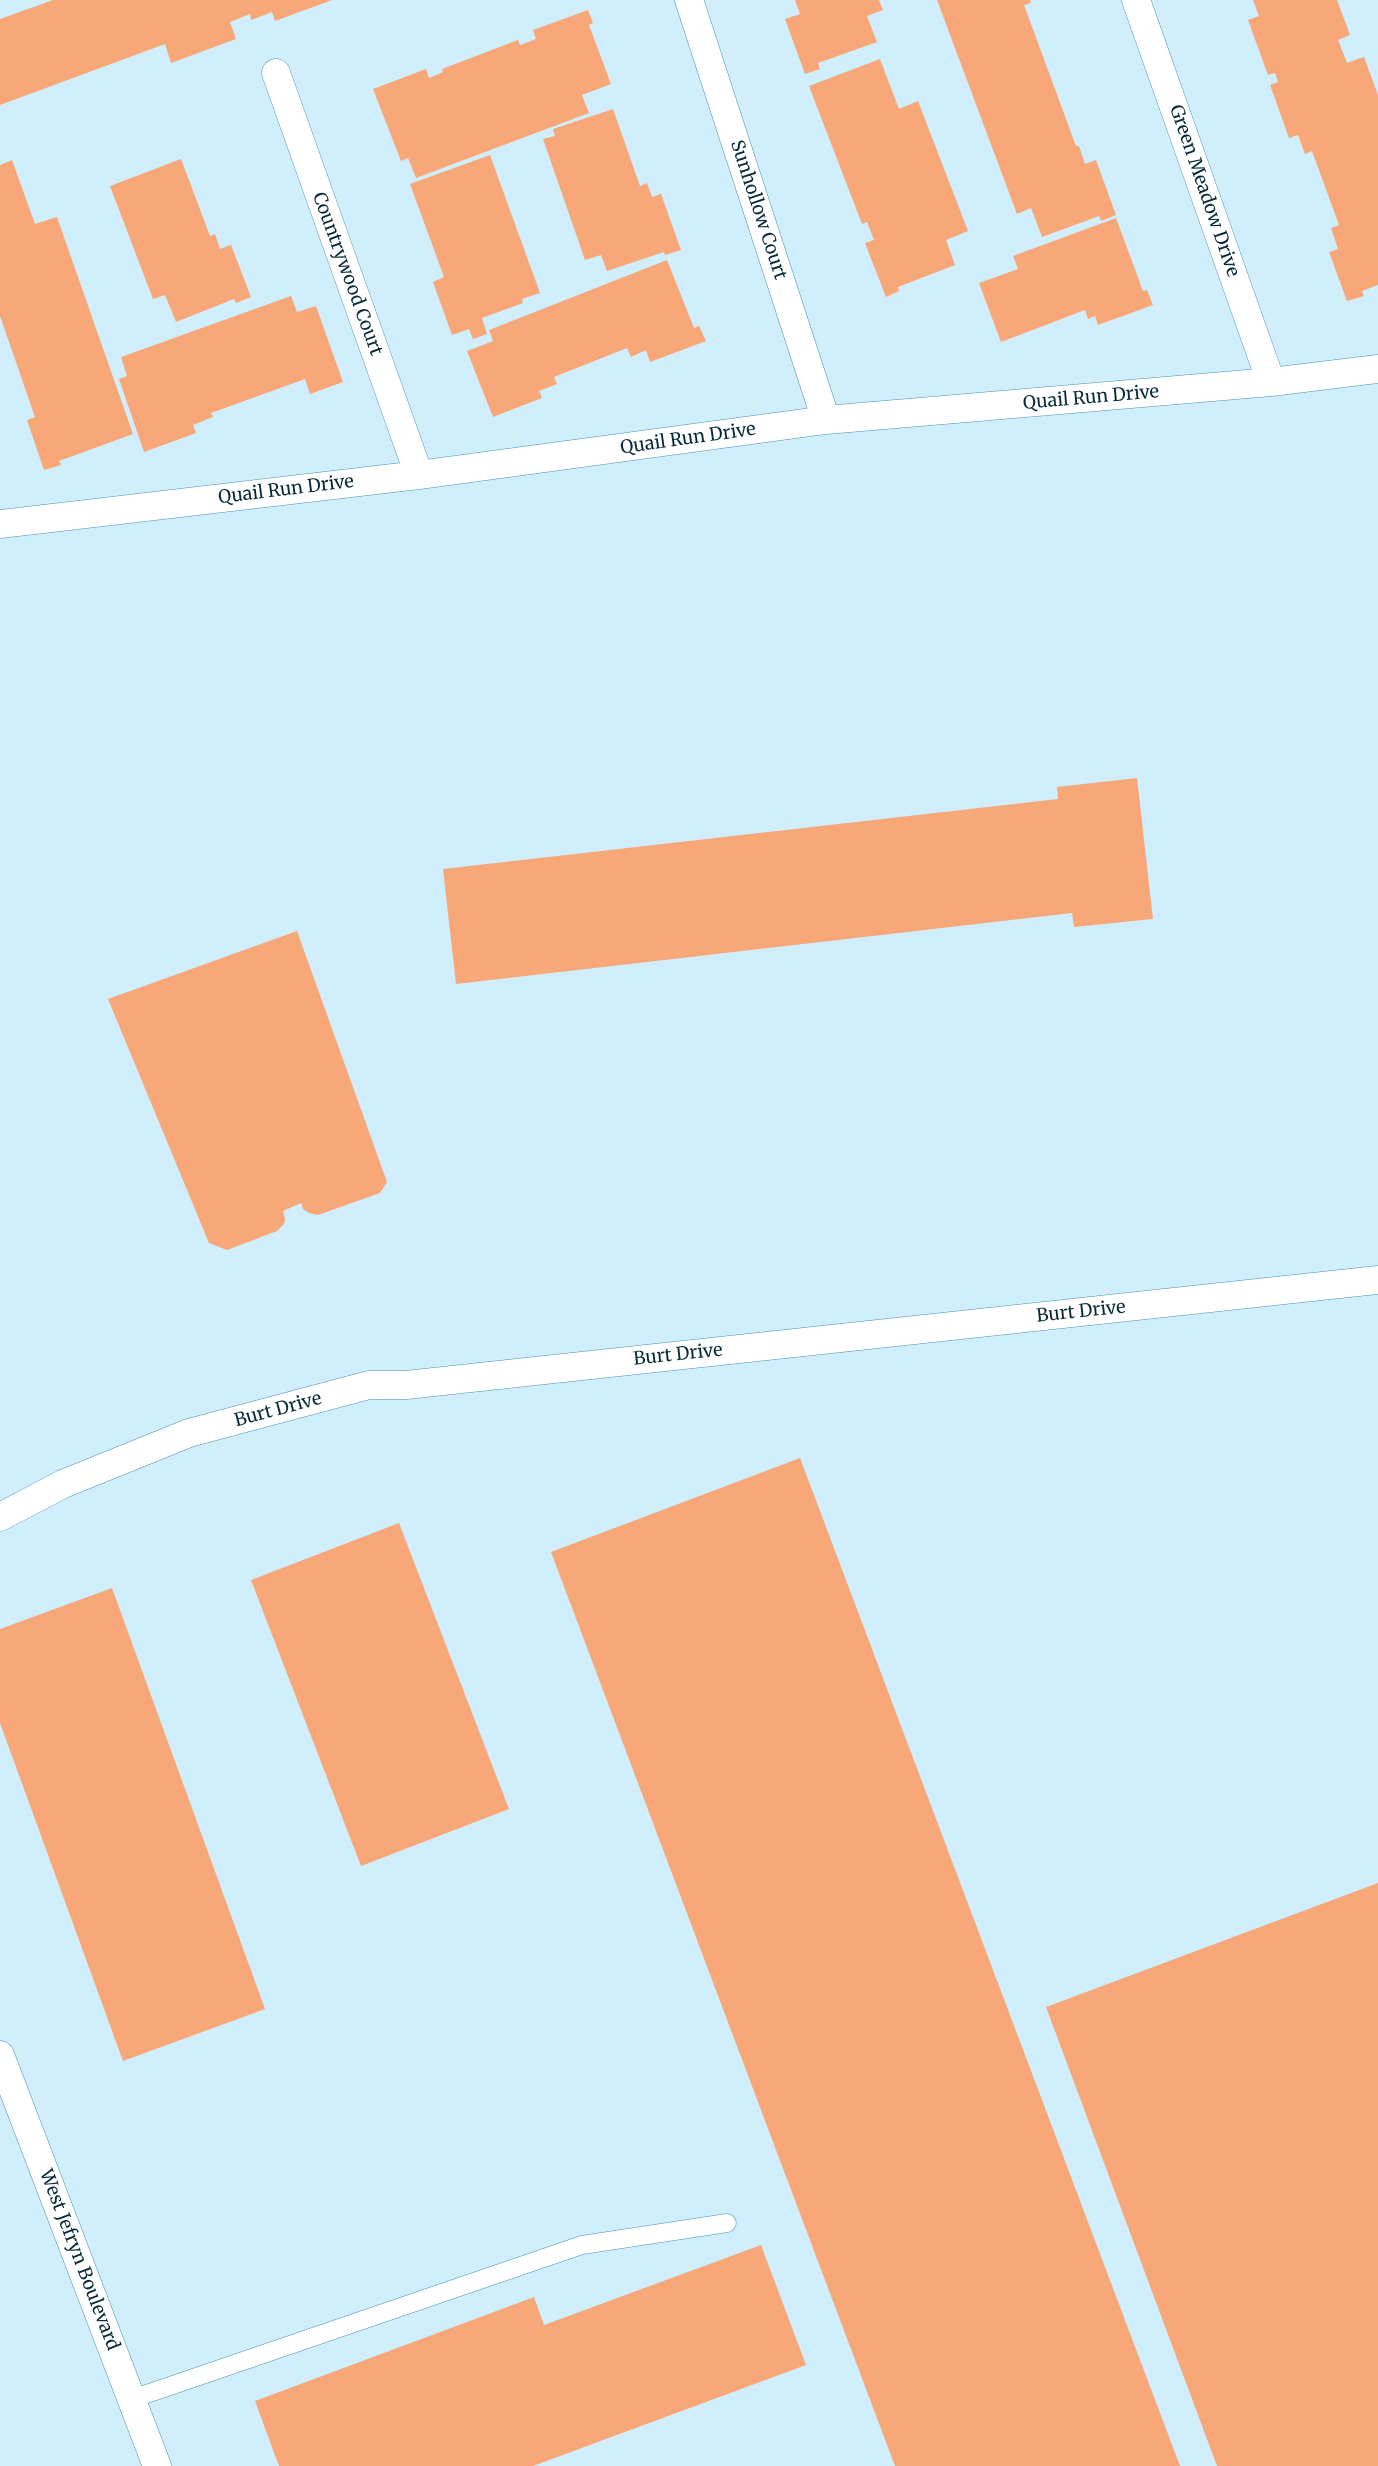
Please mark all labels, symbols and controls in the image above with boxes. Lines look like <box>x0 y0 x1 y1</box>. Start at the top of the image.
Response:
street label: Green Meadow Drive <box>1164 102 1244 280</box>
street label: Sunhollow Court <box>725 138 791 282</box>
street label: Countrywood Court <box>307 189 387 359</box>
street label: Quail Run Drive <box>1022 381 1160 415</box>
street label: Quail Run Drive <box>619 419 757 459</box>
street label: Quail Run Drive <box>217 471 355 509</box>
street label: Burt Drive <box>1035 1297 1127 1327</box>
street label: Burt Drive <box>632 1340 724 1370</box>
street label: Burt Drive <box>232 1388 324 1432</box>
street label: West Jefryn Boulevard <box>35 2167 123 2353</box>

